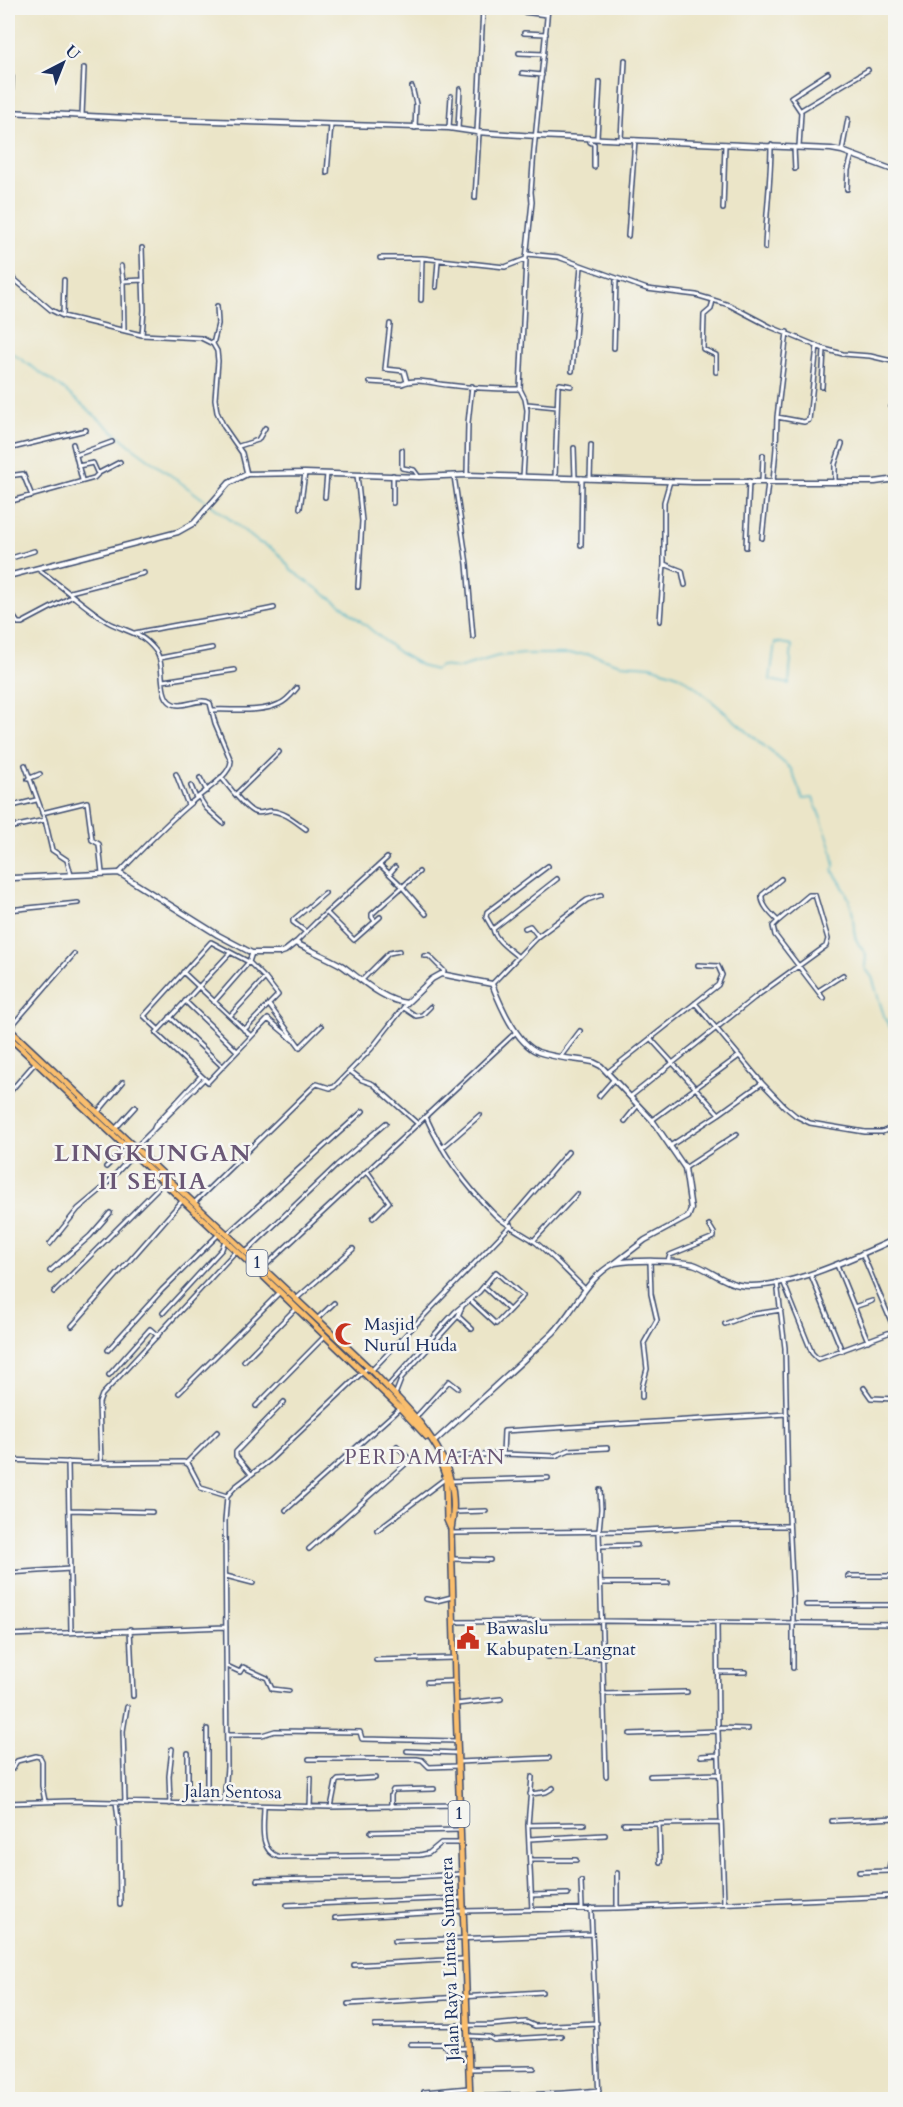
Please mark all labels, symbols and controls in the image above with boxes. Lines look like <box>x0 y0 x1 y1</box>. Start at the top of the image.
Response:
north arrow <box>33 33 93 93</box>
text: U <box>60 40 85 65</box>
district label: LINGKUNGAN II SETIA <box>54 1137 252 1198</box>
road number: 1 <box>246 1250 268 1276</box>
place label: Masjid Nurul Huda <box>364 1312 458 1358</box>
mosque icon: Masjid Nurul Huda <box>333 1321 359 1347</box>
district label: PERDAMAIAN <box>344 1443 506 1472</box>
place label: Bawaslu Kabupaten Langnat <box>486 1616 636 1662</box>
public building icon: Bawaslu Kabupaten Langnat <box>455 1625 481 1651</box>
street label: Jalan Sentosa <box>181 1779 282 1805</box>
road number: 1 <box>448 1801 470 1827</box>
street label: Jalan Raya Lintas Sumatera <box>434 1856 466 2065</box>

